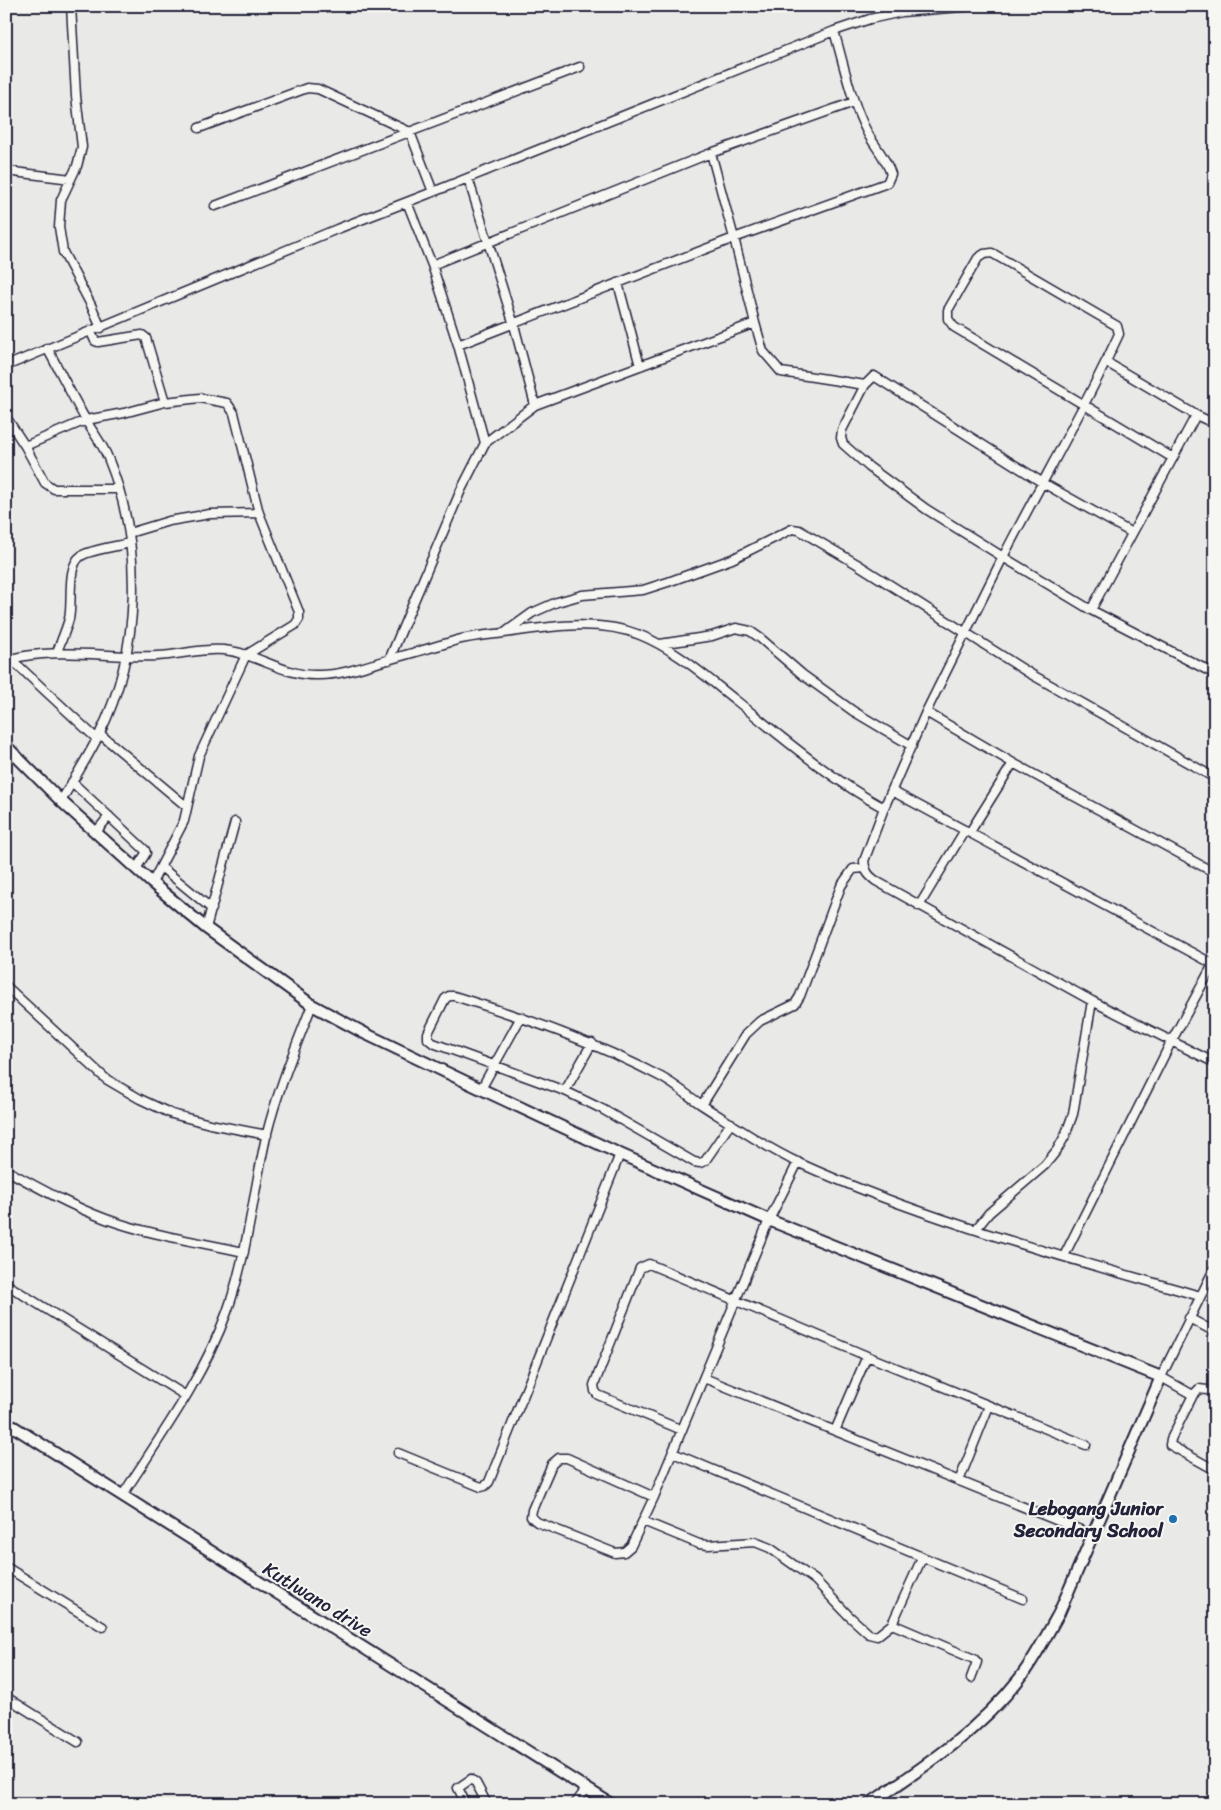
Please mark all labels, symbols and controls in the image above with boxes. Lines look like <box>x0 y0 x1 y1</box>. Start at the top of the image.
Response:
place label: Lebogang Junior Secondary School <box>1013 1492 1165 1547</box>
marker: Lebogang Junior Secondary School <box>1167 1513 1179 1525</box>
street label: Kutlwano drive <box>256 1552 379 1646</box>

